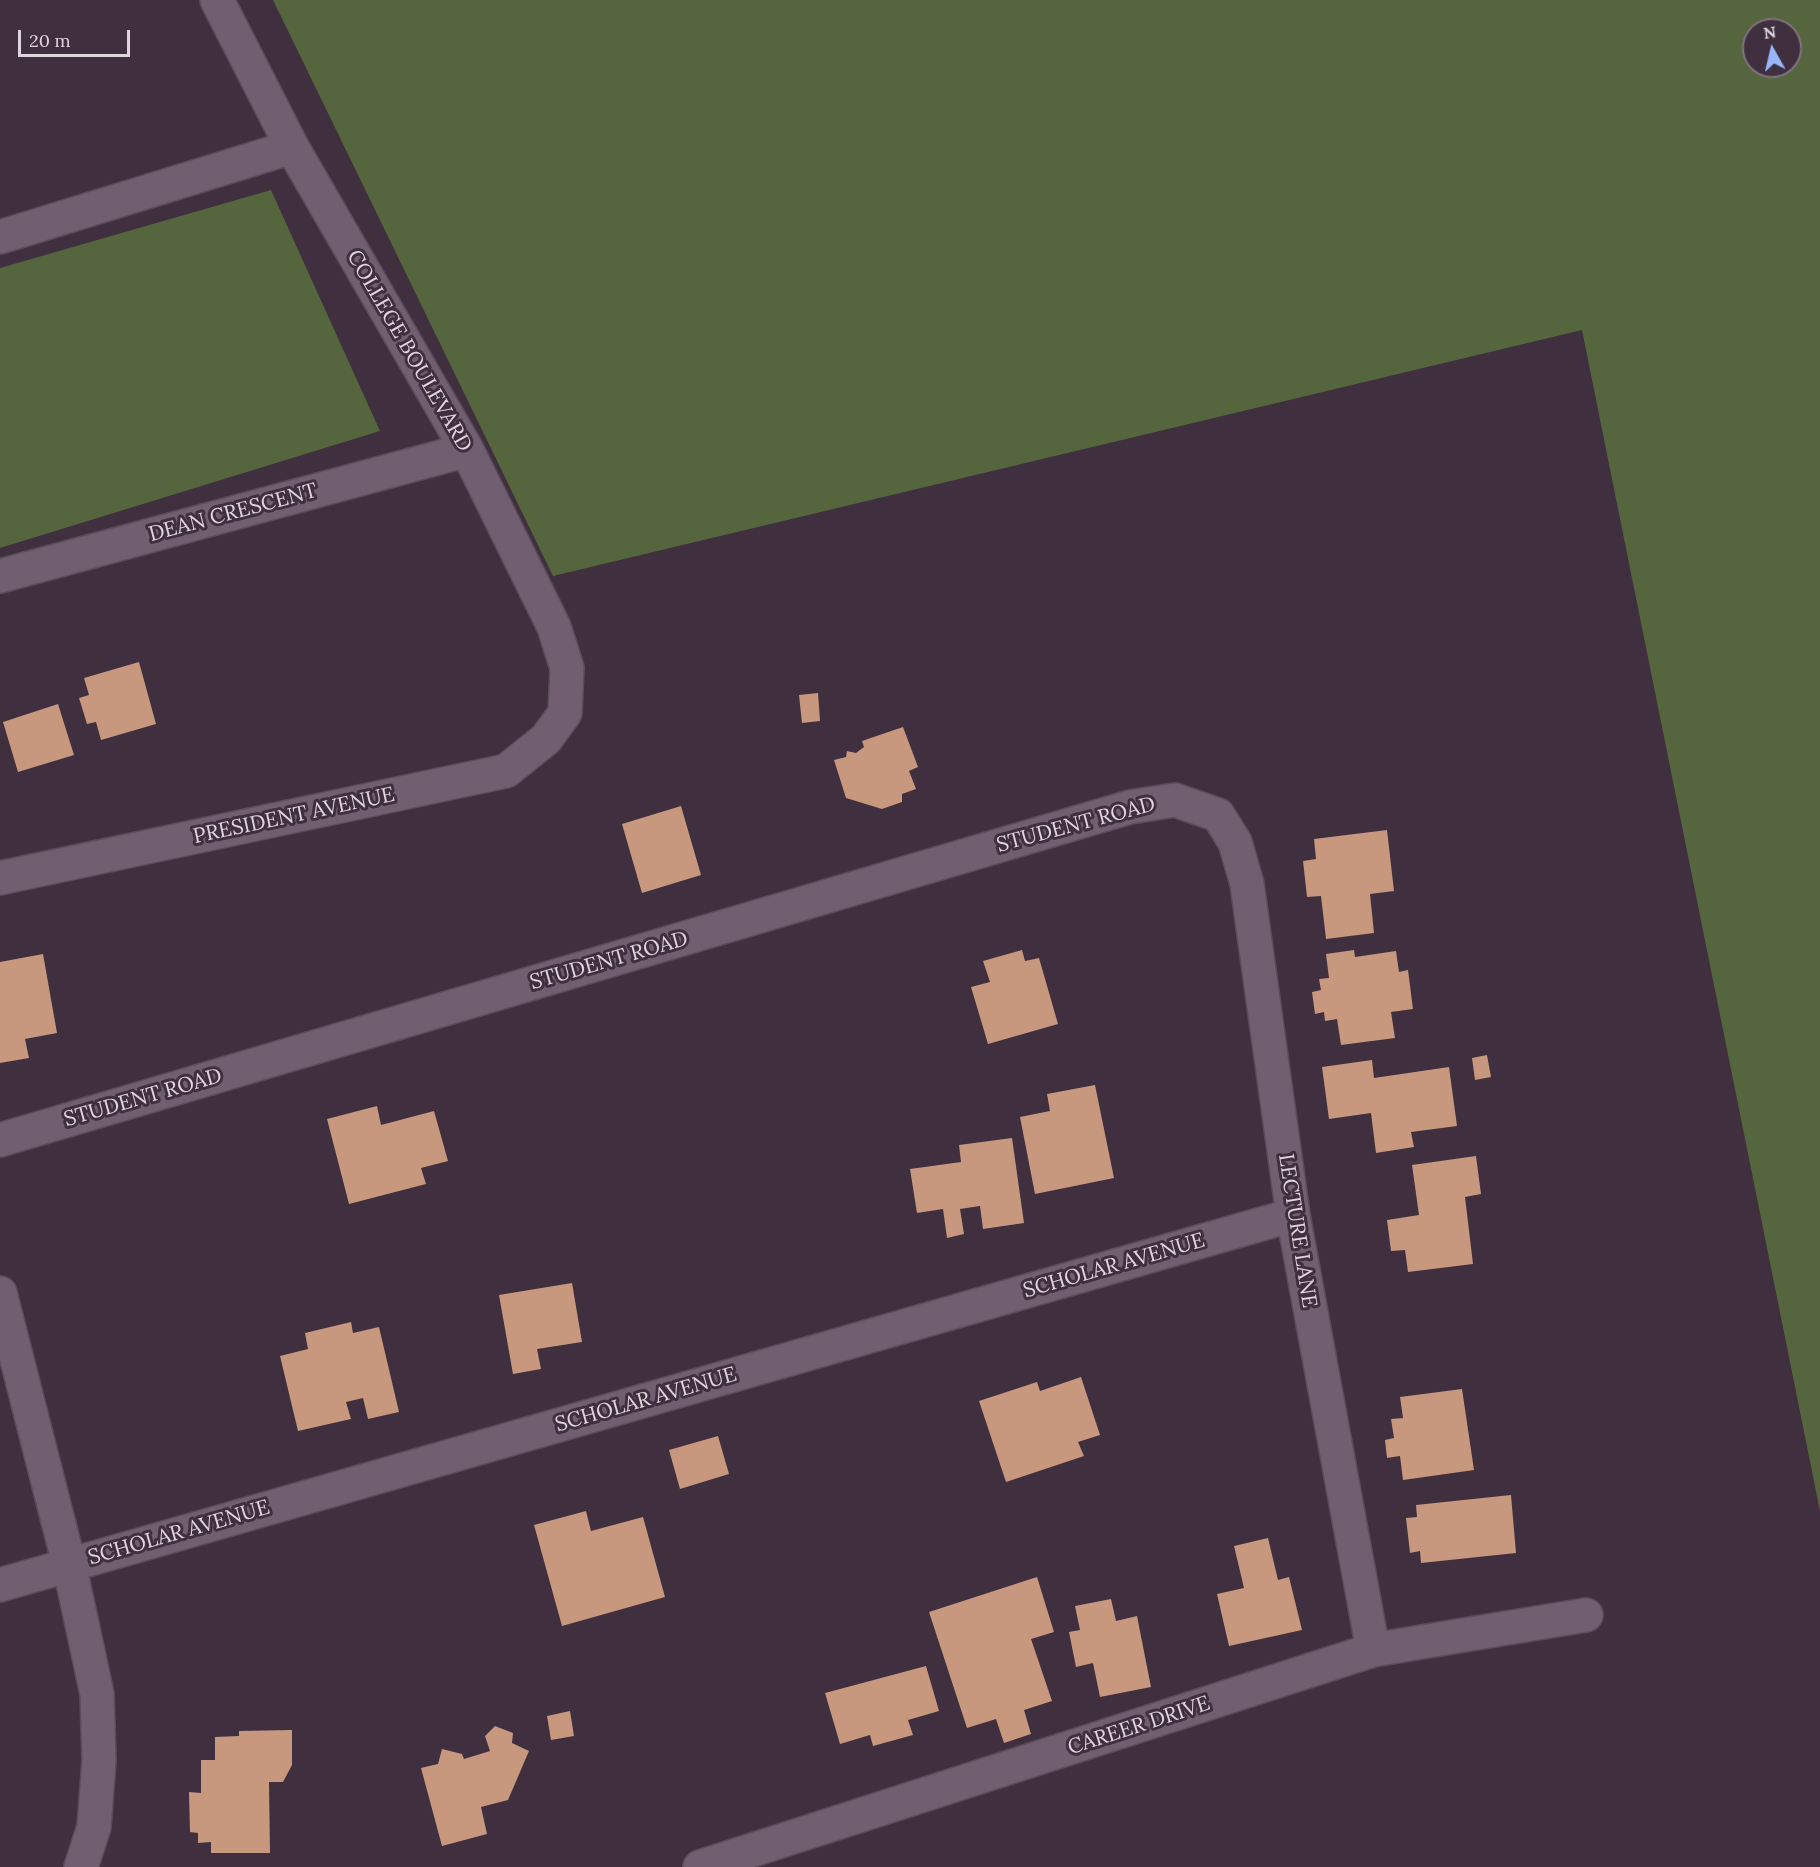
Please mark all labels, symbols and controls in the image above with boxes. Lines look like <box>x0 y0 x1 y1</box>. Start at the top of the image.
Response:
scale bar <box>21 18 134 56</box>
north arrow <box>1742 18 1802 78</box>
text: N <box>1762 21 1777 43</box>
text: 20 m <box>29 29 71 52</box>
street label: COLLEGE BOULEVARD <box>341 246 477 456</box>
street label: DEAN CRESCENT <box>146 478 320 548</box>
street label: PRESIDENT AVENUE <box>191 782 397 850</box>
street label: STUDENT ROAD <box>994 792 1158 858</box>
street label: STUDENT ROAD <box>527 926 691 996</box>
street label: STUDENT ROAD <box>61 1063 225 1133</box>
street label: LECTURE LANE <box>1272 1152 1322 1310</box>
street label: SCHOLAR AVENUE <box>1020 1228 1208 1304</box>
street label: SCHOLAR AVENUE <box>552 1362 740 1438</box>
street label: SCHOLAR AVENUE <box>85 1495 273 1571</box>
street label: CAREER DRIVE <box>1065 1691 1213 1761</box>

